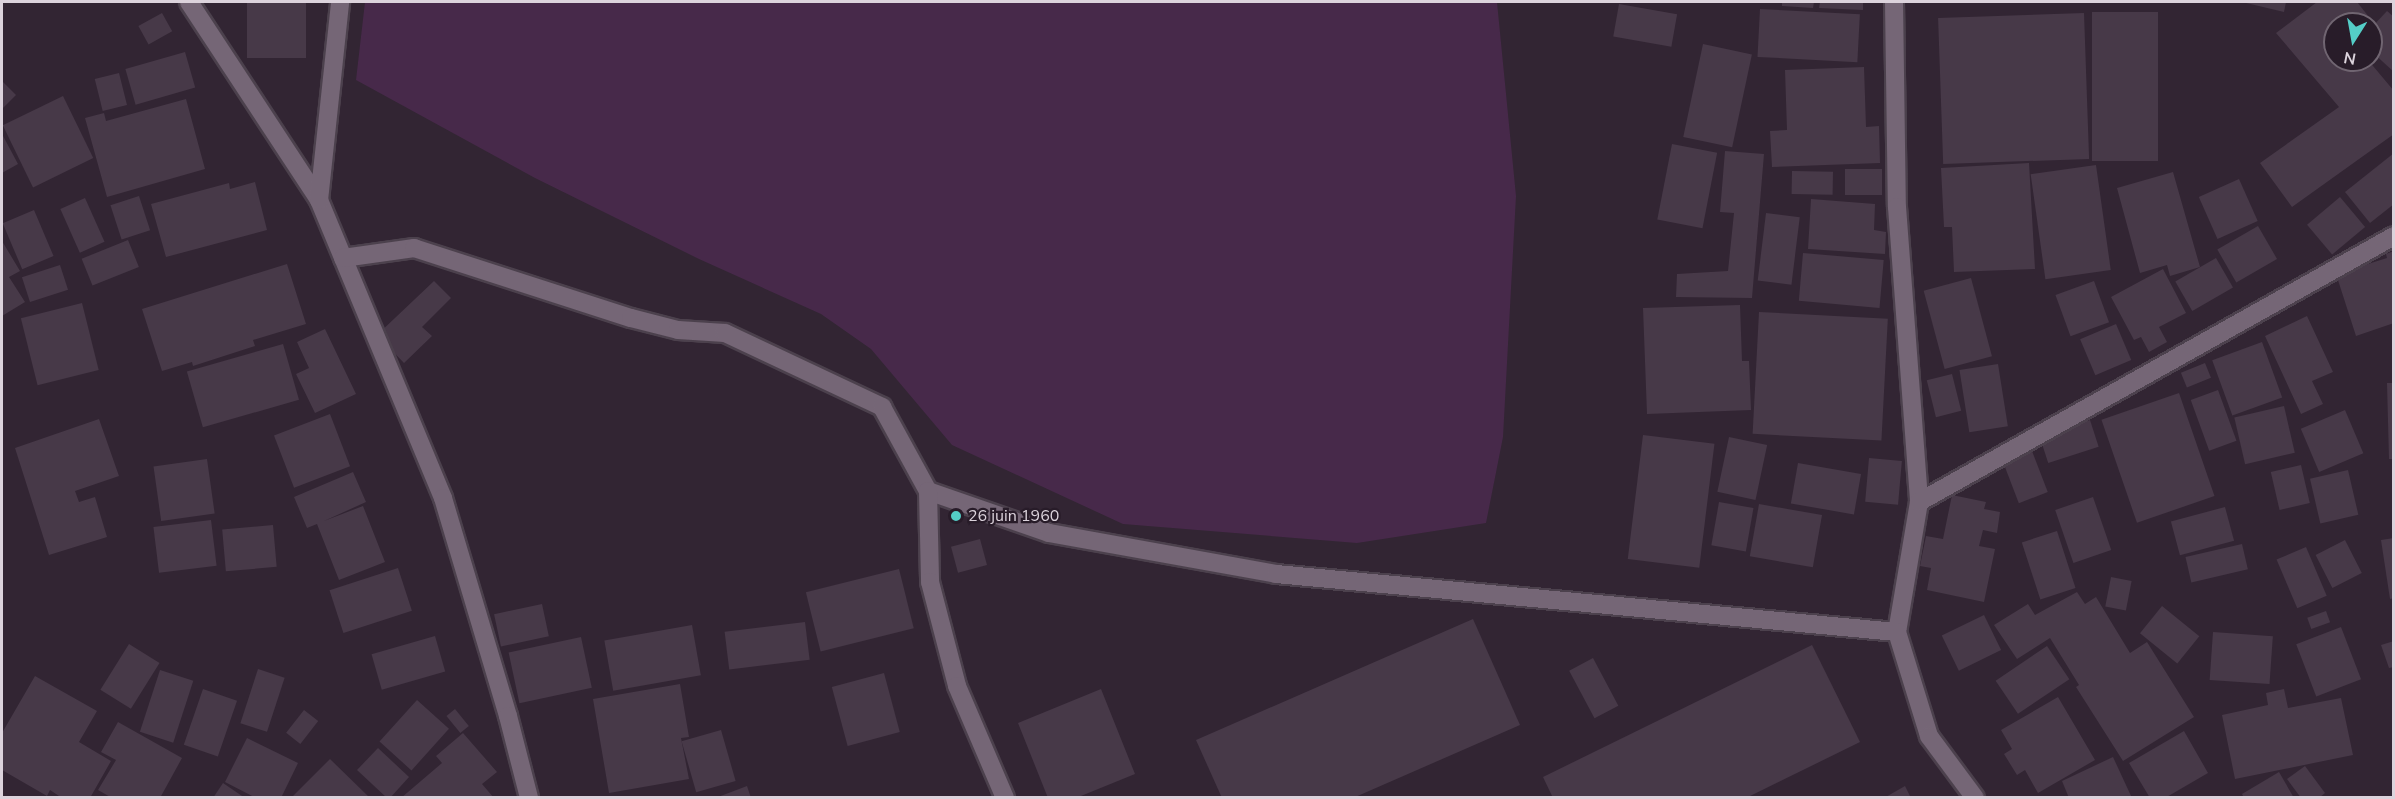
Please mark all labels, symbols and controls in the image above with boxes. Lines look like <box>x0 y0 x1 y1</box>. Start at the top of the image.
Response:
north arrow <box>2323 12 2383 72</box>
text: N <box>2342 46 2358 70</box>
place label: 26 juin 1960 <box>968 506 1059 526</box>
marker: 26 juin 1960 <box>949 509 963 523</box>

